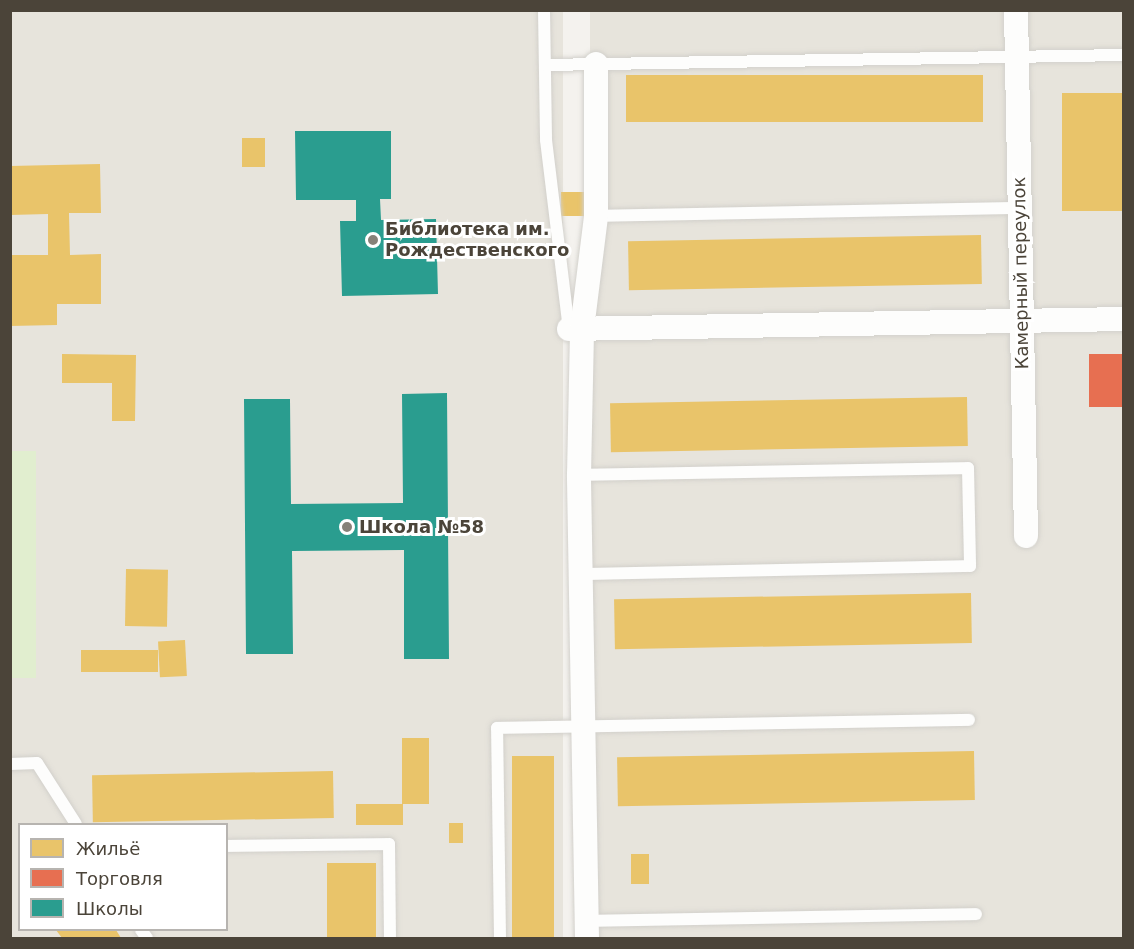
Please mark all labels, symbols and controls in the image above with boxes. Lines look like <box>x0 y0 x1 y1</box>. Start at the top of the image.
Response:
street label: Камерный переулок <box>1009 176 1033 370</box>
place label: Библиотека им. Рождественского <box>385 219 569 262</box>
marker: Библиотека им. Рождественского <box>366 233 380 247</box>
place label: Школа №58 <box>359 516 484 538</box>
marker: Школа №58 <box>340 520 354 534</box>
legend <box>18 823 228 931</box>
text: Жильё <box>76 838 140 859</box>
text: Торговля <box>76 868 163 889</box>
text: Школы <box>76 898 143 919</box>

